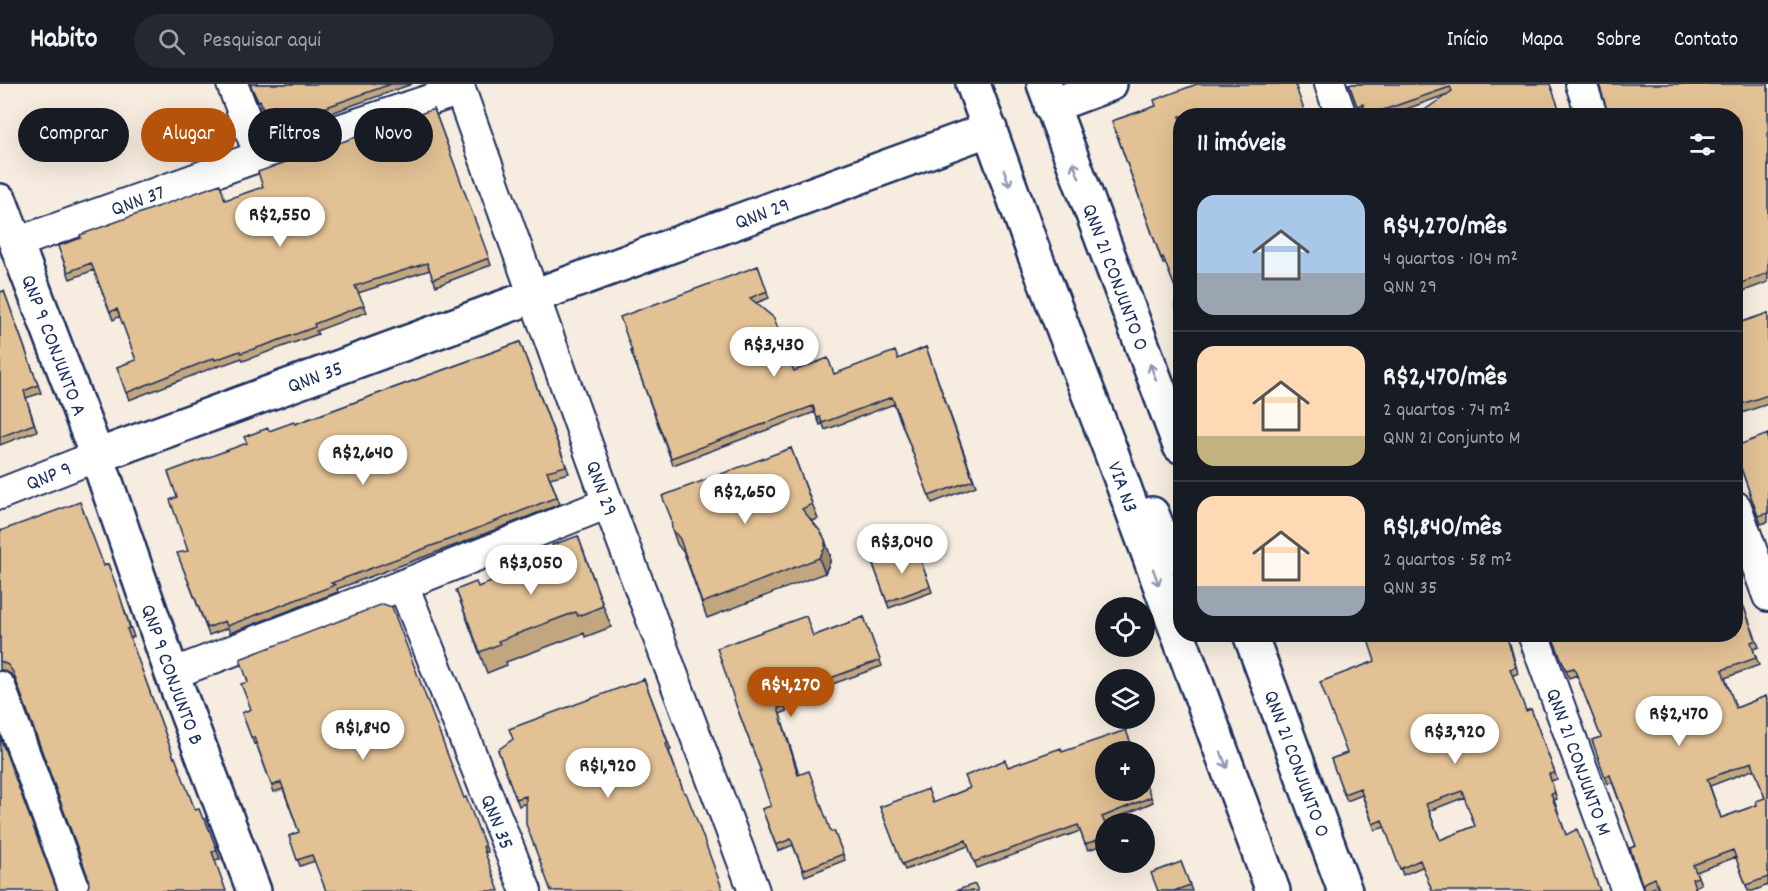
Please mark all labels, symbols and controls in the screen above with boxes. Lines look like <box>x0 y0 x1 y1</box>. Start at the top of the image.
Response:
search box <box>134 14 554 68</box>
text: Habito <box>30 21 98 61</box>
icon: search <box>155 25 188 58</box>
text: Pesquisar aqui <box>203 26 321 57</box>
text: Início <box>1447 26 1488 56</box>
text: Mapa <box>1521 26 1563 56</box>
text: Sobre <box>1596 26 1641 56</box>
text: Contato <box>1674 26 1738 56</box>
chip: Comprar <box>18 108 129 162</box>
chip: Alugar <box>141 108 236 162</box>
chip: Filtros <box>248 108 342 162</box>
chip: Novo <box>354 108 433 162</box>
text: 11 imóveis <box>1197 126 1287 163</box>
icon: filters <box>1686 128 1719 161</box>
one-way arrow <box>1070 161 1081 180</box>
one-way arrow <box>1003 169 1014 187</box>
street label: QNN 37 <box>107 179 170 226</box>
street label: QNN 29 <box>731 192 795 239</box>
pin: R$2,550 <box>225 197 335 248</box>
street label: QNN 21 CONJUNTO O <box>1072 200 1155 356</box>
text: R$2,550 <box>249 202 311 230</box>
text: R$4,270/mês <box>1383 209 1508 246</box>
icon: home <box>1245 219 1317 291</box>
text: 4 quartos · 104 m² <box>1383 246 1518 274</box>
street label: QNP 9 CONJUNTO A <box>11 271 92 421</box>
text: QNN 29 <box>1383 274 1437 302</box>
pin: R$3,430 <box>719 327 829 378</box>
text: R$3,430 <box>744 332 804 360</box>
street label: QNN 35 <box>284 355 348 403</box>
text: R$2,470/mês <box>1383 360 1508 397</box>
one-way arrow <box>1147 363 1158 382</box>
icon: home <box>1245 370 1317 442</box>
text: 2 quartos · 74 m² <box>1383 397 1511 425</box>
text: QNN 21 Conjunto M <box>1383 425 1520 453</box>
pin: R$2,640 <box>308 435 418 486</box>
text: R$2,640 <box>332 440 394 468</box>
street label: QNP 9 <box>22 455 77 500</box>
street label: QNN 29 <box>576 457 624 521</box>
street label: VIA N3 <box>1098 458 1144 518</box>
pin: R$2,650 <box>690 474 800 525</box>
text: R$2,650 <box>714 479 776 507</box>
text: R$1,840/mês <box>1383 510 1502 547</box>
icon: home <box>1245 520 1317 592</box>
pin: R$3,040 <box>847 524 957 575</box>
text: R$3,040 <box>871 529 933 557</box>
pin: R$3,050 <box>476 545 586 596</box>
text: 2 quartos · 58 m² <box>1383 547 1512 575</box>
text: R$3,050 <box>499 550 563 578</box>
one-way arrow <box>1152 567 1163 586</box>
text: QNN 35 <box>1383 575 1437 603</box>
map controls <box>1095 597 1155 873</box>
button: locate <box>1095 597 1155 657</box>
street label: QNP 9 CONJUNTO B <box>131 601 210 750</box>
pin: R$4,270 <box>736 667 846 718</box>
button: layers <box>1095 669 1155 729</box>
text: R$4,270 <box>761 672 821 700</box>
street label: QNN 21 CONJUNTO M <box>1536 685 1618 841</box>
street label: QNN 21 CONJUNTO O <box>1254 687 1336 842</box>
pin: R$2,470 <box>1624 696 1734 747</box>
text: R$2,470 <box>1649 701 1709 729</box>
pin: R$1,840 <box>308 710 418 761</box>
pin: R$3,920 <box>1400 714 1510 765</box>
text: R$1,840 <box>335 715 391 743</box>
text: R$3,920 <box>1424 719 1486 747</box>
button: + <box>1095 741 1155 801</box>
pin: R$1,920 <box>553 748 663 799</box>
one-way arrow <box>1219 751 1230 769</box>
text: R$1,920 <box>580 753 636 781</box>
street label: QNN 35 <box>471 791 520 855</box>
button: − <box>1095 813 1155 873</box>

